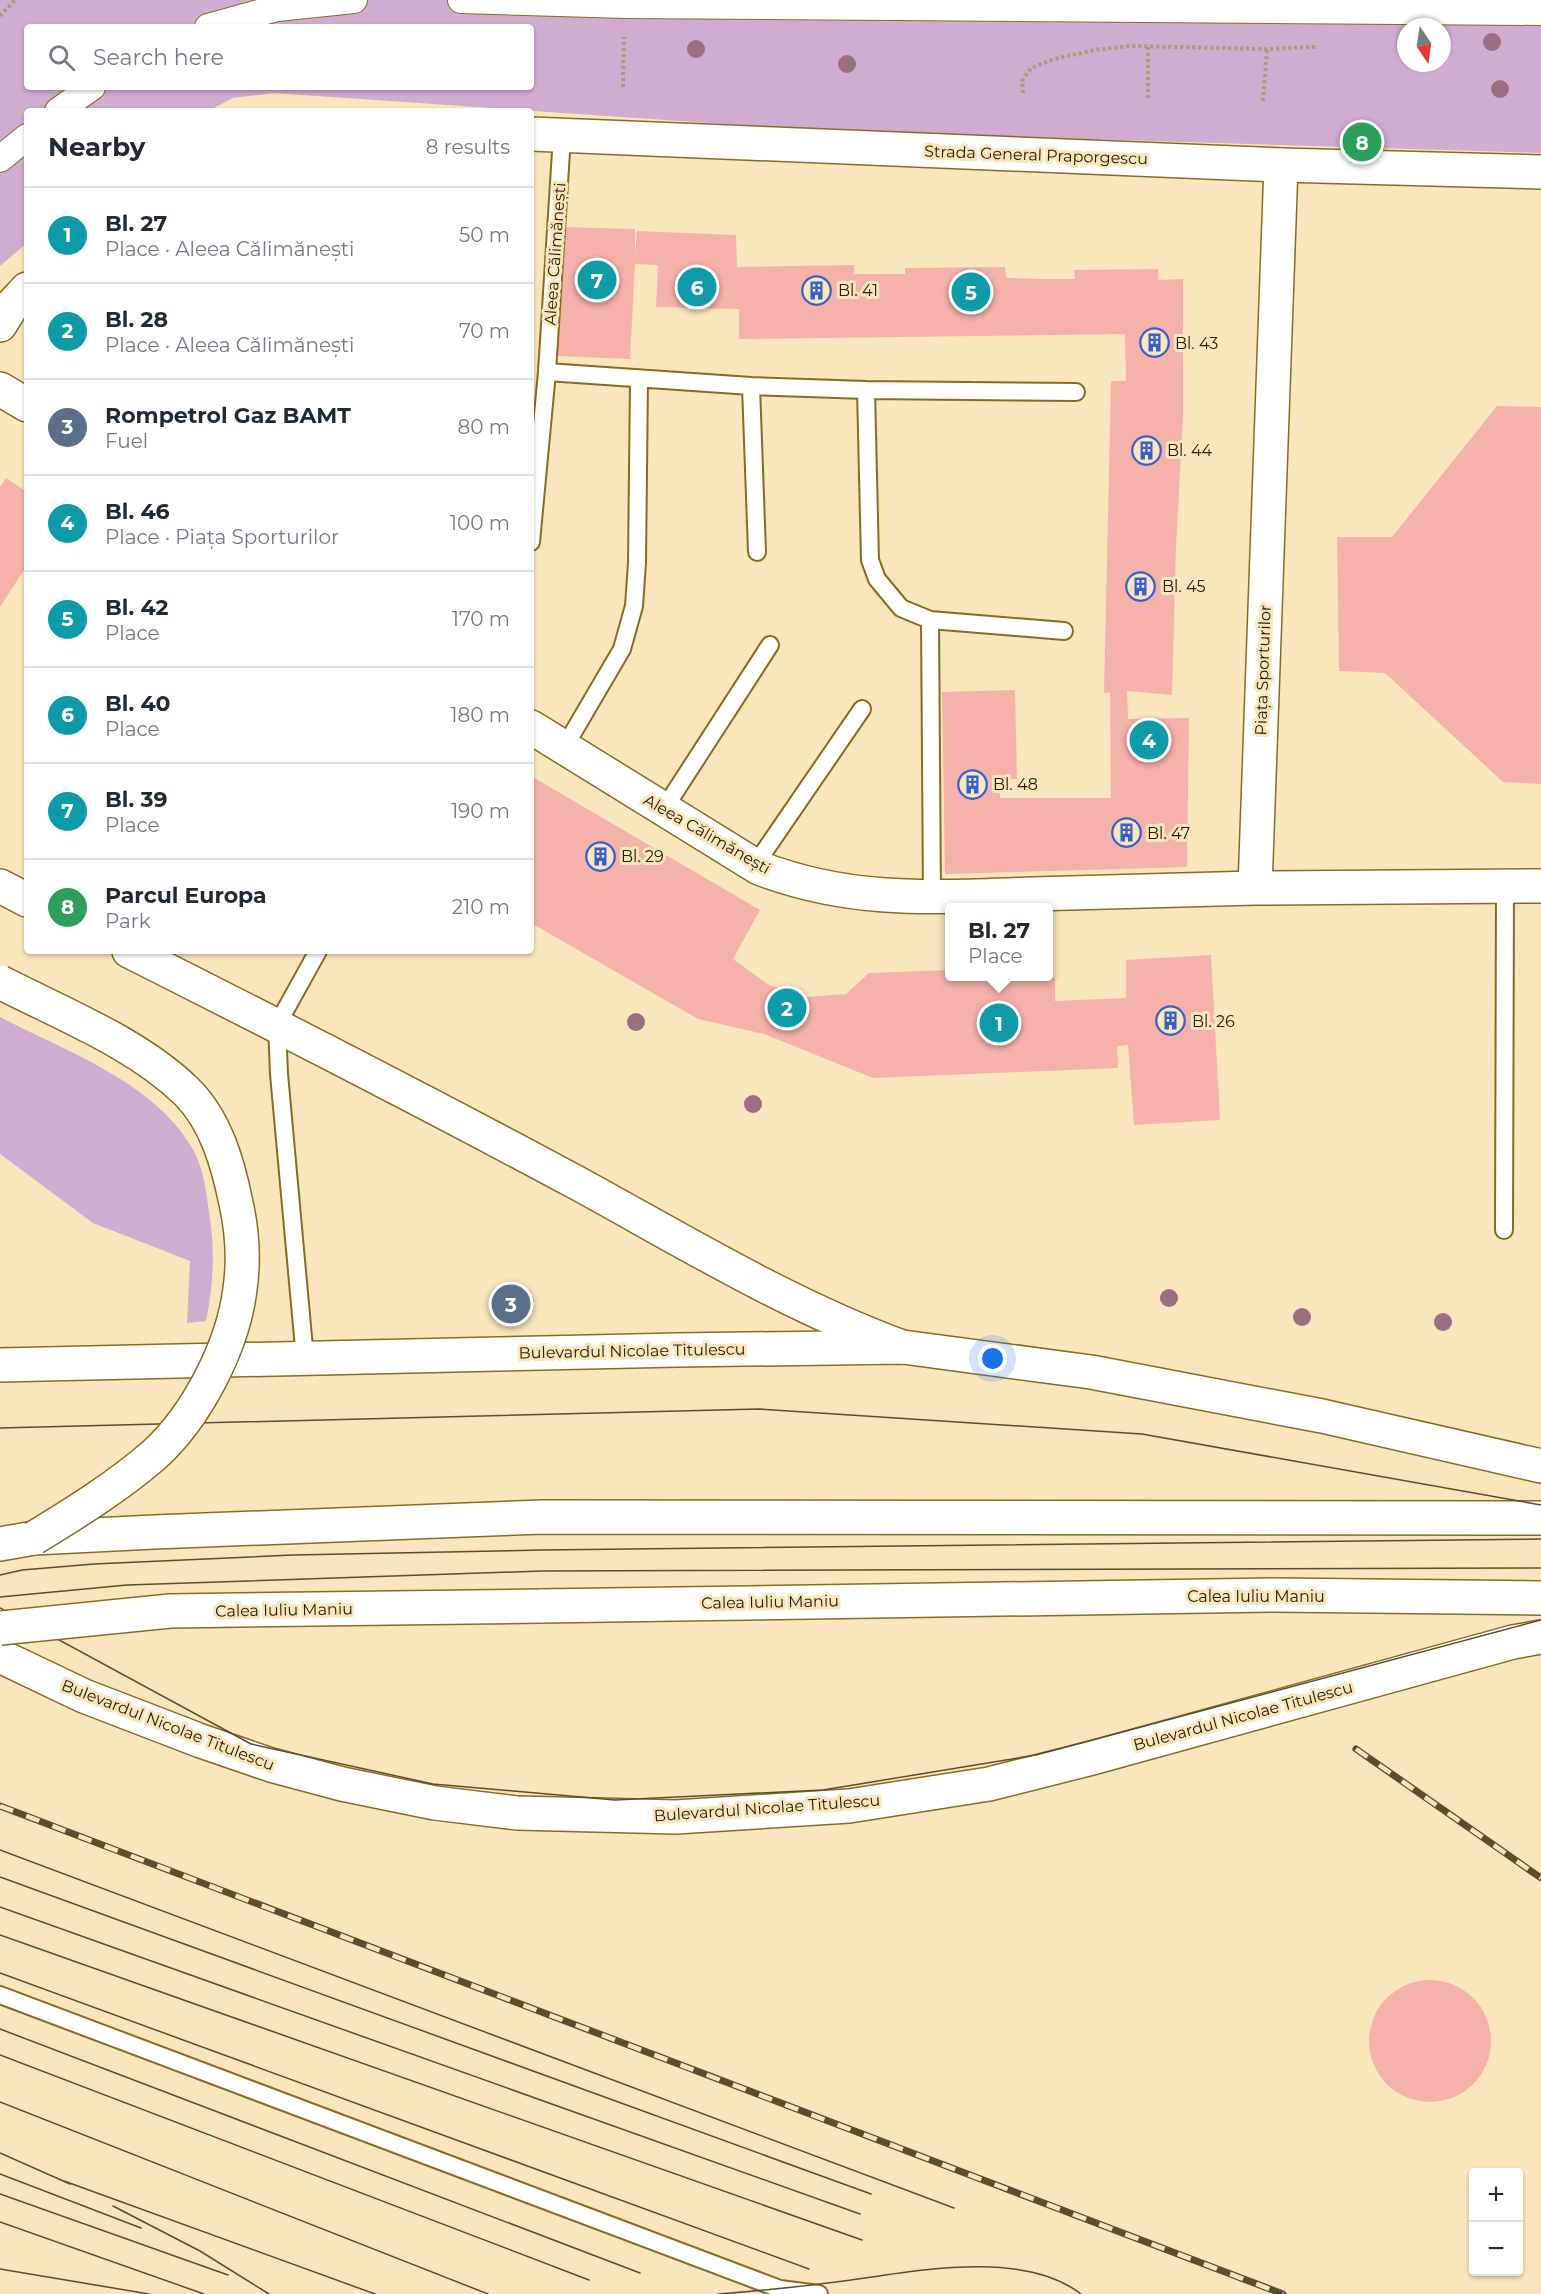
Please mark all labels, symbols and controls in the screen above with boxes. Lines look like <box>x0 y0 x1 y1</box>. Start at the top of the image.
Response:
north arrow <box>1397 18 1451 72</box>
search box <box>24 24 534 90</box>
icon: search <box>45 41 78 74</box>
text: Search here <box>93 44 224 71</box>
pin: 8 <box>1342 120 1382 164</box>
text: Nearby <box>48 131 145 163</box>
text: 8 results <box>426 135 510 159</box>
street label: Strada General Praporgescu <box>924 142 1148 168</box>
street label: Aleea Călimănești <box>541 182 570 326</box>
text: Bl. 27 <box>105 210 167 237</box>
text: 1 <box>64 223 71 247</box>
text: 50 m <box>459 223 510 247</box>
text: Place · Aleea Călimănești <box>105 237 354 261</box>
pin: 7 <box>578 258 616 302</box>
pin: 6 <box>678 264 716 310</box>
pin: 5 <box>952 270 990 314</box>
building icon: Bl. 41 <box>801 274 833 306</box>
place label: Bl. 41 <box>838 281 878 300</box>
text: Bl. 28 <box>105 306 168 333</box>
text: 2 <box>62 319 73 343</box>
text: 70 m <box>459 319 510 343</box>
building icon: Bl. 43 <box>1138 327 1170 359</box>
text: Place · Aleea Călimănești <box>105 333 354 357</box>
place label: Bl. 43 <box>1175 334 1218 353</box>
text: Rompetrol Gaz BAMT <box>105 402 351 429</box>
text: 3 <box>62 415 73 439</box>
text: 80 m <box>458 415 510 439</box>
text: Fuel <box>105 429 148 453</box>
building icon: Bl. 44 <box>1130 434 1162 466</box>
place label: Bl. 44 <box>1167 441 1213 460</box>
text: Bl. 46 <box>105 498 170 525</box>
text: 4 <box>61 511 74 535</box>
text: 100 m <box>450 511 510 535</box>
text: Place · Piața Sporturilor <box>105 525 339 549</box>
building icon: Bl. 45 <box>1125 570 1157 602</box>
place label: Bl. 45 <box>1162 577 1206 596</box>
text: Bl. 42 <box>105 594 169 621</box>
street label: Piața Sporturilor <box>1251 604 1276 736</box>
text: 5 <box>62 607 73 631</box>
text: 170 m <box>452 607 510 631</box>
text: Place <box>105 621 160 645</box>
text: Bl. 40 <box>105 690 171 717</box>
text: 6 <box>61 703 74 727</box>
text: 180 m <box>450 703 510 727</box>
text: Place <box>105 717 160 741</box>
pin: 4 <box>1130 718 1168 762</box>
building icon: Bl. 48 <box>956 768 988 800</box>
place label: Bl. 48 <box>993 775 1038 794</box>
text: Bl. 39 <box>105 786 167 813</box>
street label: Aleea Călimănești <box>640 790 774 879</box>
text: 7 <box>61 799 74 823</box>
text: 190 m <box>451 799 510 823</box>
text: Place <box>105 813 160 837</box>
building icon: Bl. 47 <box>1110 817 1142 849</box>
place label: Bl. 47 <box>1147 824 1190 843</box>
building icon: Bl. 29 <box>584 840 616 872</box>
place label: Bl. 29 <box>621 847 664 866</box>
text: Parcul Europa <box>105 882 267 909</box>
text: 8 <box>61 895 74 919</box>
text: 210 m <box>452 895 510 919</box>
popup <box>945 903 1053 981</box>
text: Park <box>105 909 151 933</box>
text: Bl. 27 <box>968 917 1030 944</box>
text: Place <box>968 944 1023 968</box>
pin: 2 <box>768 986 806 1030</box>
pin: 1 <box>980 1000 1018 1046</box>
building icon: Bl. 26 <box>1155 1005 1187 1037</box>
place label: Bl. 26 <box>1192 1012 1235 1031</box>
pin: 3 <box>492 1282 530 1326</box>
street label: Bulevardul Nicolae Titulescu <box>519 1340 745 1362</box>
your location <box>978 1344 1007 1373</box>
street label: Calea Iuliu Maniu <box>1187 1587 1325 1606</box>
street label: Calea Iuliu Maniu <box>701 1591 839 1613</box>
street label: Calea Iuliu Maniu <box>215 1599 353 1621</box>
street label: Bulevardul Nicolae Titulescu <box>59 1676 277 1774</box>
street label: Bulevardul Nicolae Titulescu <box>1131 1677 1355 1755</box>
street label: Bulevardul Nicolae Titulescu <box>653 1791 881 1825</box>
map controls <box>1469 2168 1523 2276</box>
button: + <box>1469 2168 1523 2222</box>
button: − <box>1469 2222 1523 2276</box>

